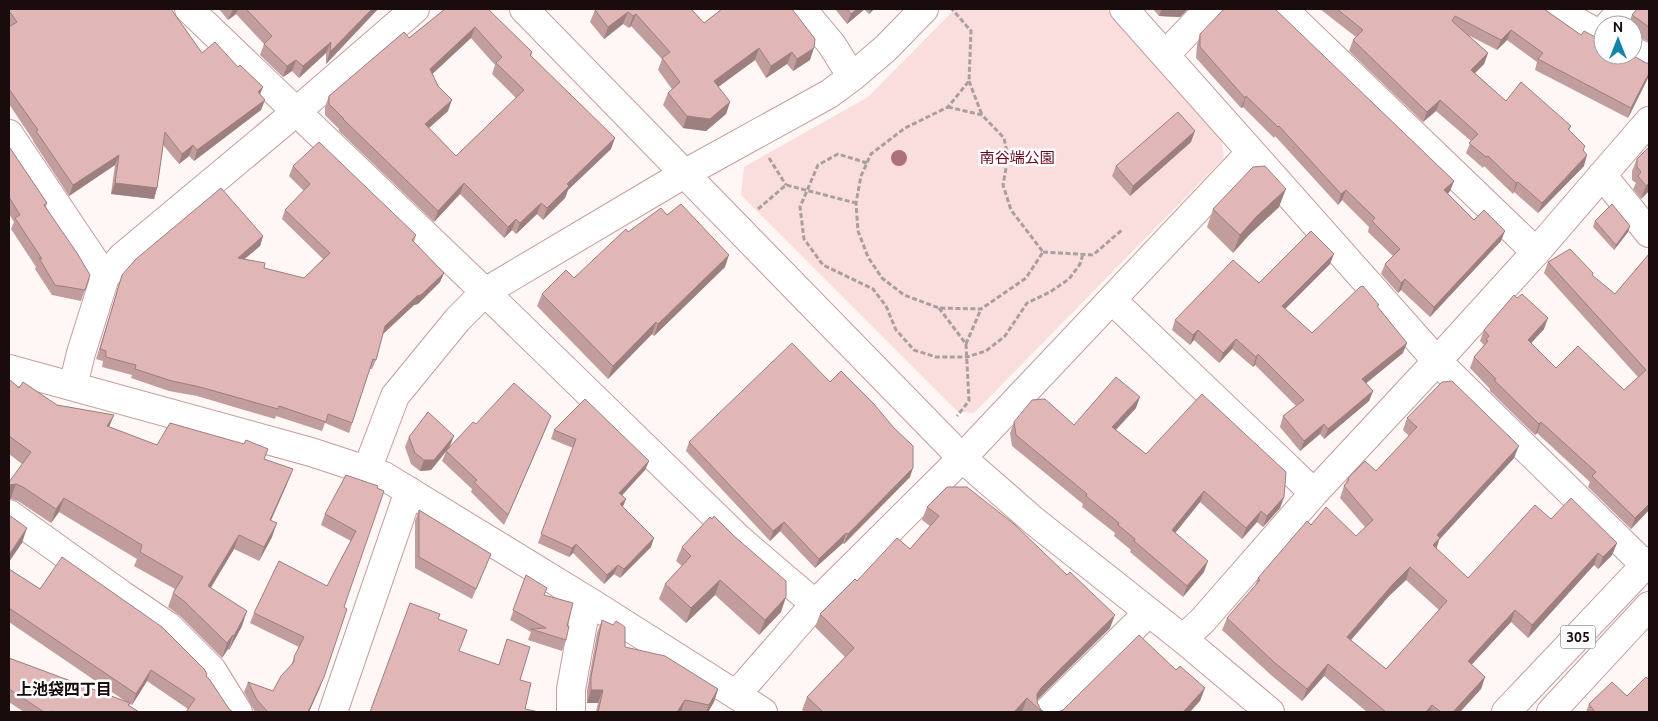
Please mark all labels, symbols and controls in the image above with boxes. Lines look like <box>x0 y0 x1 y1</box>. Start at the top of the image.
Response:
north arrow <box>1593 15 1643 65</box>
text: N <box>1613 19 1623 35</box>
park label: 南谷端公園 <box>979 149 1055 166</box>
road number: 305 <box>1560 626 1596 649</box>
district label: 上池袋四丁目 <box>16 680 112 698</box>

